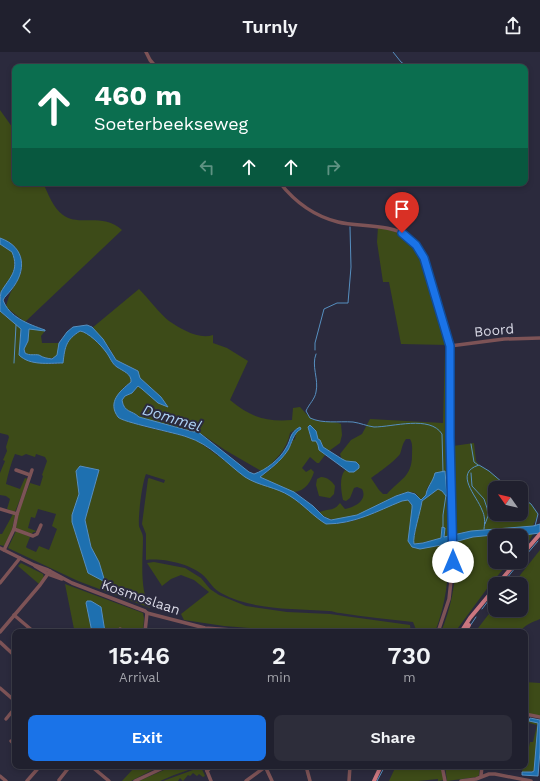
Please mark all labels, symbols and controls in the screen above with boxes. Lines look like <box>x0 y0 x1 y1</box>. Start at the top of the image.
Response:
icon: back <box>16 15 38 37</box>
icon: share <box>502 15 524 37</box>
text: Turnly <box>242 16 298 37</box>
text: 460 m <box>94 79 182 112</box>
icon: ahead <box>28 80 80 132</box>
text: Soeterbeekseweg <box>94 113 248 134</box>
icon: left <box>196 156 218 178</box>
icon: ahead <box>238 156 260 178</box>
icon: ahead <box>280 156 302 178</box>
icon: right <box>322 156 344 178</box>
pin <box>385 192 419 233</box>
icon: arrive <box>391 198 413 220</box>
street label: Boord <box>473 320 515 340</box>
water label: Dommel <box>140 401 204 436</box>
north arrow <box>488 481 528 521</box>
map controls <box>488 481 528 617</box>
button: search <box>488 529 528 569</box>
position arrow <box>432 541 474 583</box>
street label: Kosmoslaan <box>99 576 183 618</box>
button: layers <box>488 577 528 617</box>
text: 15:46 <box>109 642 170 670</box>
text: 2 <box>272 642 286 670</box>
text: 730 <box>388 642 431 670</box>
text: Arrival <box>119 670 160 685</box>
text: min <box>267 670 291 685</box>
text: m <box>403 670 416 685</box>
button: Exit <box>28 715 266 761</box>
button: Share <box>274 715 512 761</box>

